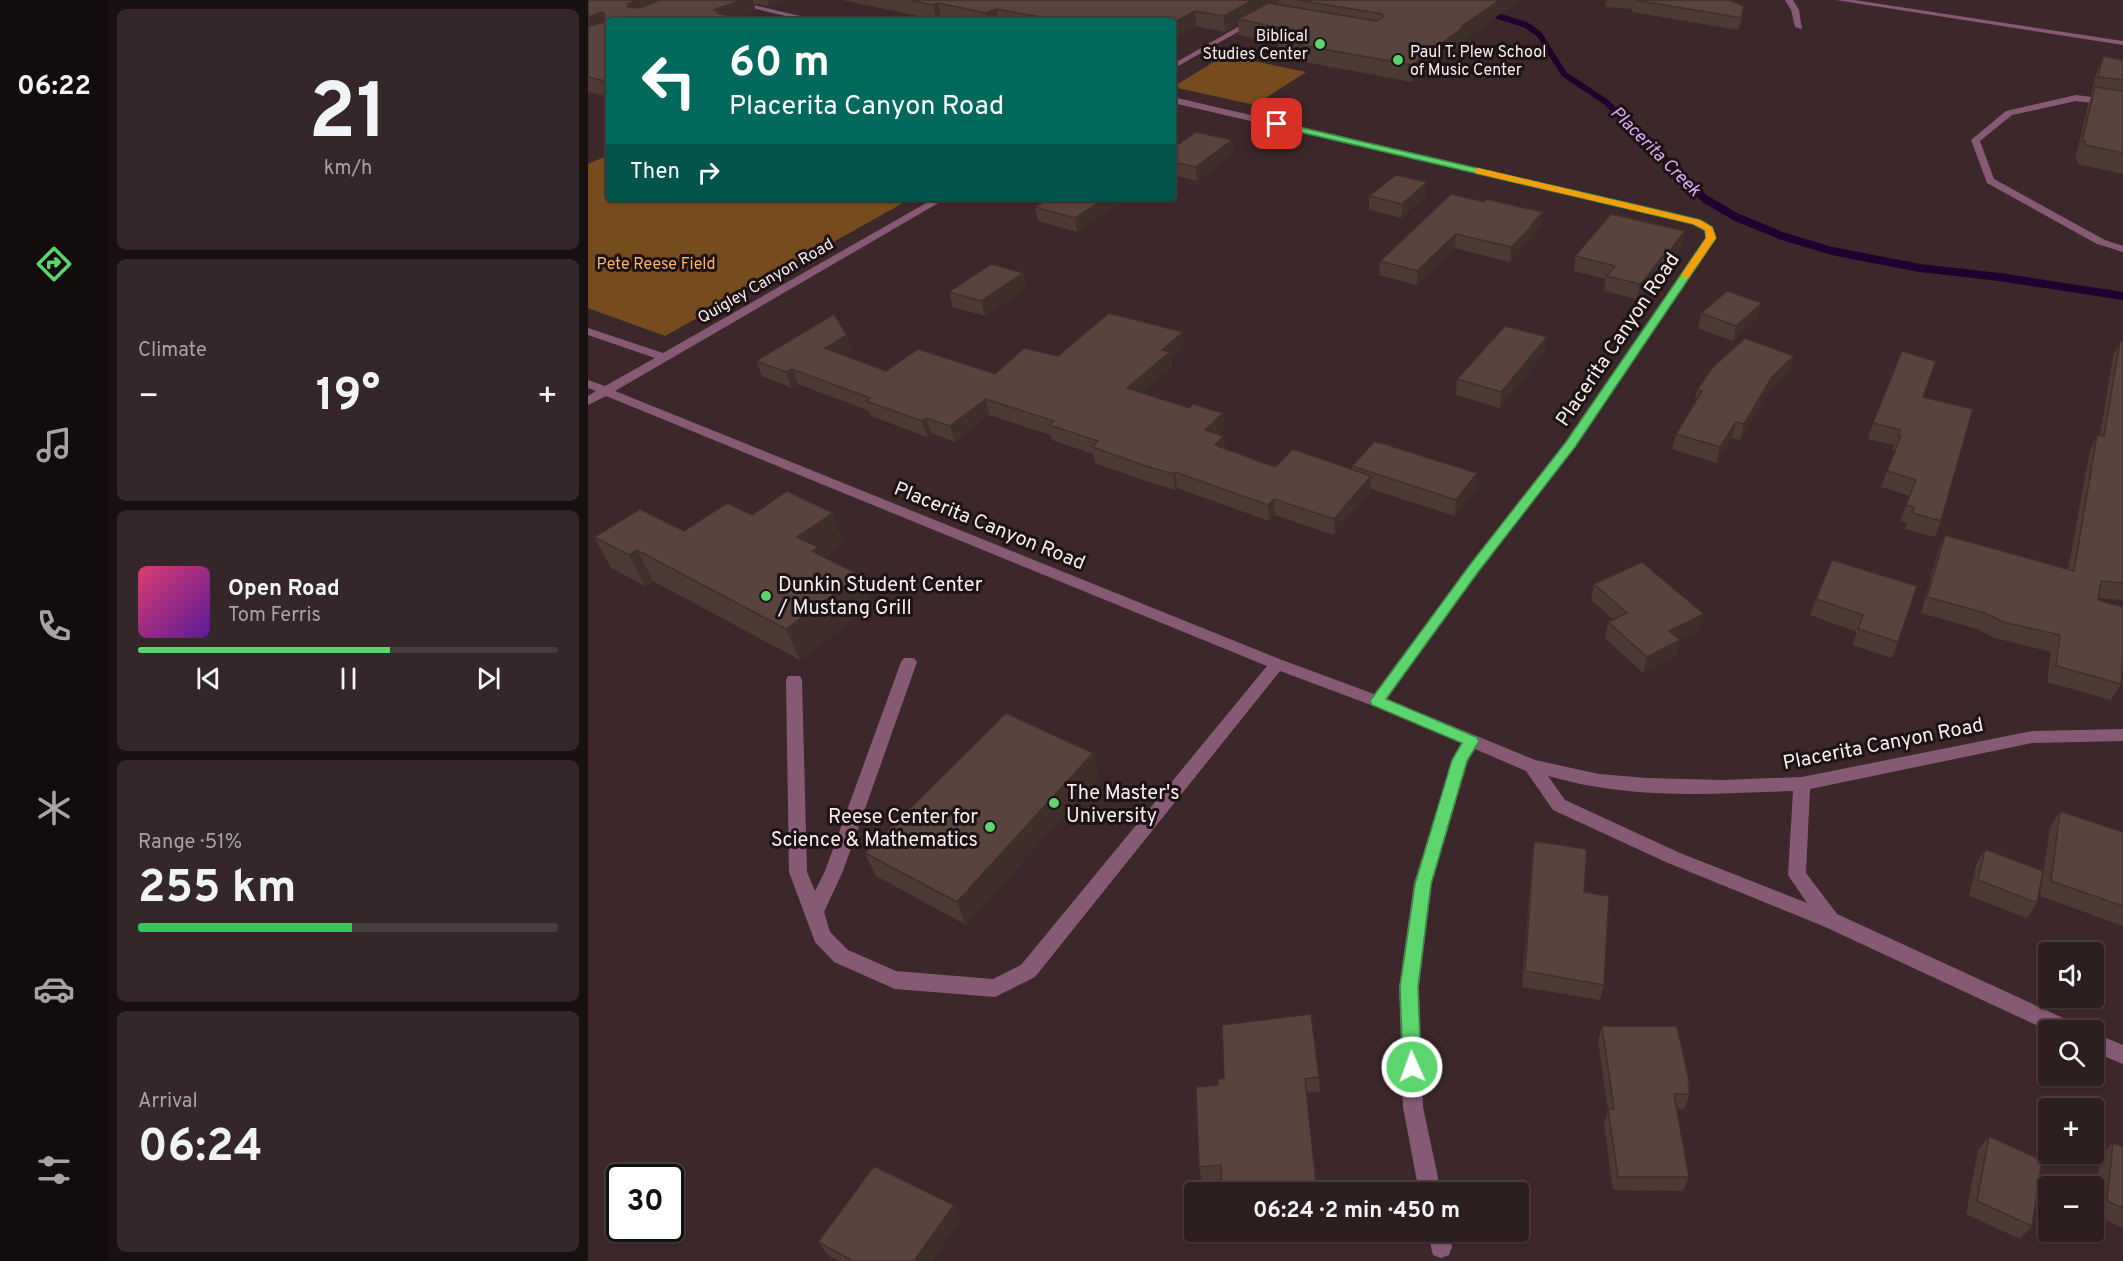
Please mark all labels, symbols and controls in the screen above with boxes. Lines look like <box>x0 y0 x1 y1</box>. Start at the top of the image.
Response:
place label: Biblical Studies Center <box>1202 27 1308 65</box>
marker: Biblical Studies Center <box>1313 37 1327 51</box>
text: 60 m <box>729 38 830 91</box>
icon: left <box>630 42 708 120</box>
place label: Paul T. Plew School of Music Center <box>1410 43 1546 81</box>
marker: Paul T. Plew School of Music Center <box>1391 53 1405 67</box>
text: 21 <box>309 67 387 166</box>
text: 06:22 <box>17 70 91 104</box>
text: Placerita Canyon Road <box>729 90 1004 124</box>
pin <box>1251 98 1302 149</box>
water label: Placerita Creek <box>1605 102 1706 203</box>
icon: arrive <box>1260 107 1293 140</box>
text: km/h <box>324 156 372 182</box>
icon: right <box>692 156 725 189</box>
text: Then <box>630 159 680 186</box>
street label: Quigley Canyon Road <box>695 235 837 329</box>
icon: directions <box>33 243 75 285</box>
street label: Placerita Canyon Road <box>1551 248 1686 432</box>
park label: Pete Reese Field <box>597 255 715 275</box>
text: Climate <box>138 338 207 364</box>
text: 19° <box>316 369 380 426</box>
text: − <box>138 377 159 419</box>
text: + <box>537 377 558 419</box>
icon: music <box>33 424 75 466</box>
street label: Placerita Canyon Road <box>890 477 1089 577</box>
place label: Dunkin Student Center / Mustang Grill <box>777 573 983 622</box>
text: Open Road <box>228 576 340 603</box>
marker: Dunkin Student Center / Mustang Grill <box>759 589 773 603</box>
text: Tom Ferris <box>228 603 321 629</box>
icon: phone <box>33 605 75 647</box>
icon: previous <box>192 662 225 695</box>
icon: pause <box>332 662 365 695</box>
icon: next <box>472 662 505 695</box>
street label: Placerita Canyon Road <box>1781 713 1986 777</box>
place label: The Master's University <box>1066 781 1180 830</box>
icon: climate <box>33 787 75 829</box>
marker: The Master's University <box>1047 796 1061 810</box>
place label: Reese Center for Science & Mathematics <box>771 805 978 854</box>
marker: Reese Center for Science & Mathematics <box>983 820 997 834</box>
text: Range · 51% <box>138 830 242 856</box>
text: 255 km <box>138 861 296 918</box>
map controls <box>2038 942 2104 1242</box>
button: sound <box>2038 942 2104 1008</box>
icon: car <box>33 968 75 1010</box>
button: search <box>2038 1020 2104 1086</box>
position arrow <box>1380 1035 1444 1099</box>
text: Arrival <box>138 1089 198 1115</box>
button: + <box>2038 1098 2104 1164</box>
text: 06:24 <box>138 1120 263 1177</box>
icon: filters <box>33 1149 75 1191</box>
speed limit sign: 30 <box>606 1164 684 1242</box>
button: − <box>2038 1176 2104 1242</box>
text: 06:24 · 2 min · 450 m <box>1253 1198 1460 1225</box>

